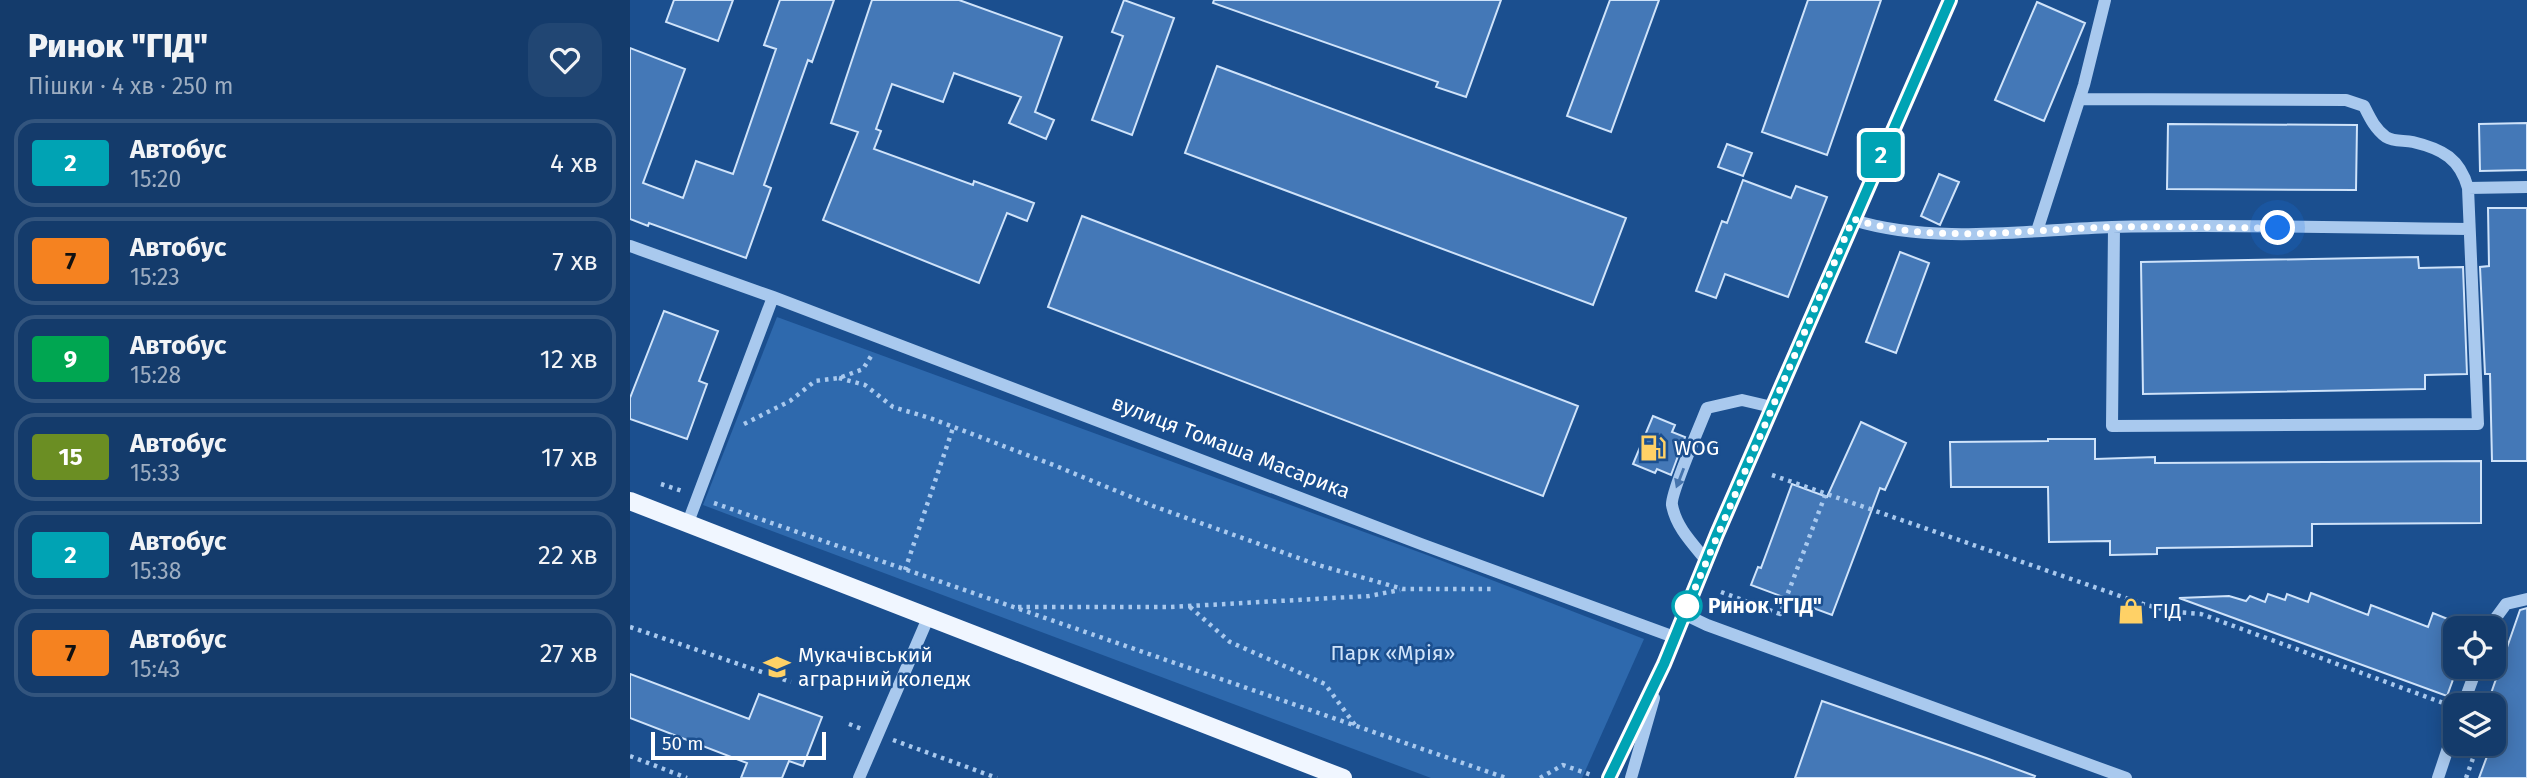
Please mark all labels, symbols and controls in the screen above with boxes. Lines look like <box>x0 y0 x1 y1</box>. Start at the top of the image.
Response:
button: heart <box>528 23 602 97</box>
text: Ринок "ГІД" <box>28 26 208 66</box>
text: Пішки · 4 хв · 250 m <box>28 72 233 100</box>
line badge: 2 <box>1858 132 1904 178</box>
text: Автобус <box>130 134 227 165</box>
text: 2 <box>1875 141 1887 169</box>
text: 4 хв <box>550 148 598 179</box>
text: 2 <box>64 149 77 177</box>
text: 15:20 <box>130 165 181 193</box>
your location <box>2260 210 2295 245</box>
text: Автобус <box>130 232 227 263</box>
text: 7 хв <box>552 246 598 277</box>
text: 7 <box>65 247 76 275</box>
text: 15:23 <box>130 263 180 291</box>
text: Автобус <box>130 330 227 361</box>
text: 12 хв <box>540 344 598 375</box>
text: 9 <box>64 345 77 373</box>
text: 15:28 <box>130 361 181 389</box>
street label: вулиця Томаша Масарика <box>1108 390 1354 504</box>
text: Автобус <box>130 428 227 459</box>
fuel station icon: WOG <box>1638 433 1668 463</box>
place label: WOG <box>1674 435 1719 461</box>
text: 17 хв <box>541 442 598 473</box>
text: 15 <box>59 443 83 471</box>
text: 15:33 <box>130 459 180 487</box>
one-way arrow <box>1674 468 1685 489</box>
text: Автобус <box>130 526 227 557</box>
text: 22 хв <box>538 540 598 571</box>
text: 2 <box>64 541 77 569</box>
text: 15:38 <box>130 557 181 585</box>
marker: Ринок "ГІД" <box>1672 591 1702 621</box>
place label: Ринок "ГІД" <box>1708 593 1822 619</box>
shop icon: ГІД <box>2116 596 2146 626</box>
place label: ГІД <box>2152 598 2182 624</box>
map controls <box>2443 616 2506 756</box>
button: locate <box>2443 616 2506 679</box>
text: Автобус <box>130 624 227 655</box>
text: 27 хв <box>540 638 598 669</box>
text: 7 <box>65 639 76 667</box>
park label: Парк «Мрія» <box>1331 640 1455 666</box>
place label: Мукачівський аграрний коледж <box>798 642 971 692</box>
school or university icon: Мукачівський аграрний коледж <box>762 652 792 682</box>
text: 15:43 <box>130 655 180 683</box>
button: layers <box>2443 693 2506 756</box>
scale bar <box>651 729 826 761</box>
text: 50 m <box>662 732 703 755</box>

